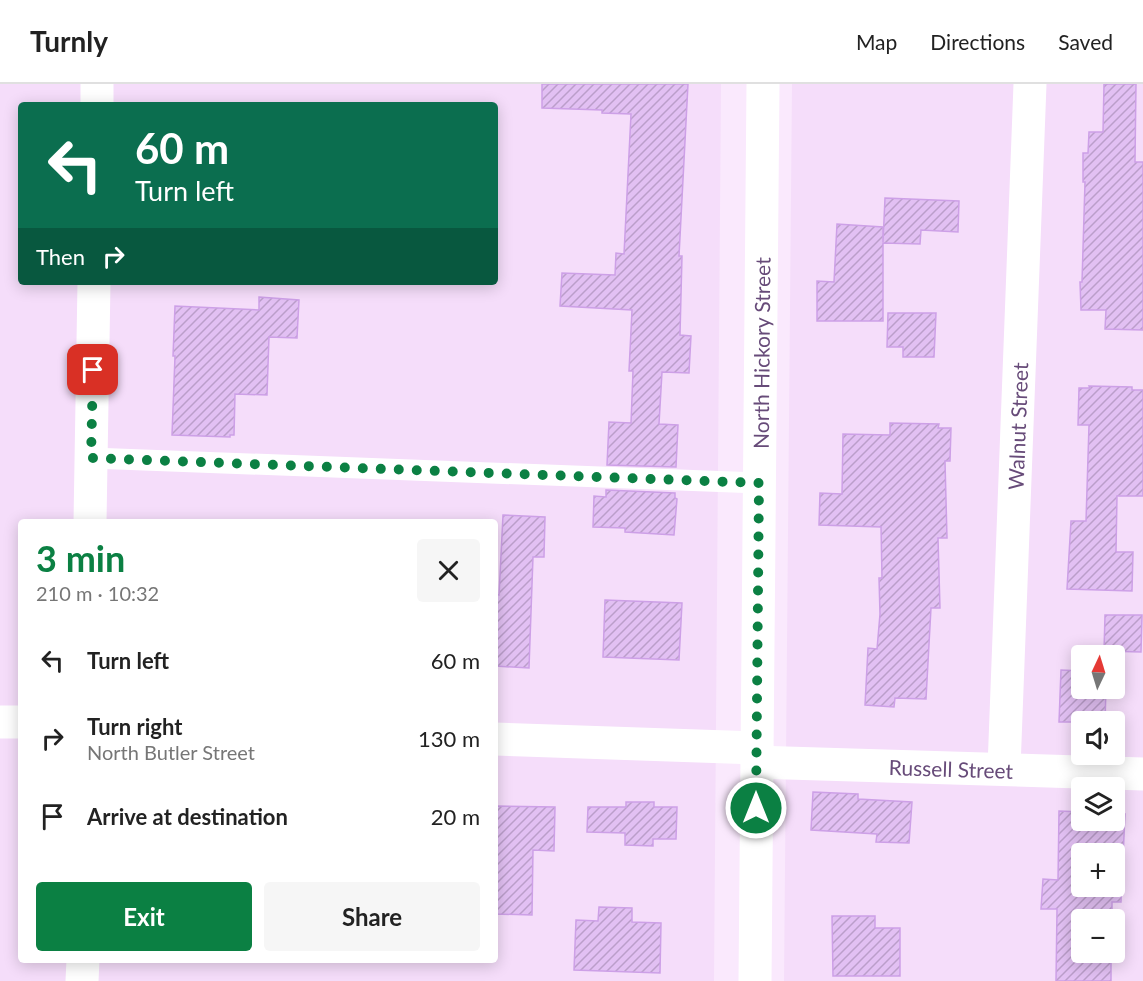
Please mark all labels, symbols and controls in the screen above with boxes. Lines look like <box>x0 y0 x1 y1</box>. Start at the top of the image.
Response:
text: Turnly <box>30 24 108 58</box>
text: Map <box>856 29 897 54</box>
text: Directions <box>930 29 1025 54</box>
text: Saved <box>1058 29 1113 54</box>
text: 60 m <box>135 123 229 173</box>
icon: left <box>36 126 114 204</box>
text: Turn left <box>135 174 234 207</box>
icon: right <box>97 240 130 273</box>
text: Then <box>36 243 85 270</box>
street label: North Hickory Street <box>747 257 774 449</box>
pin <box>67 344 118 395</box>
icon: arrive <box>76 353 109 386</box>
street label: Walnut Street <box>1002 362 1032 490</box>
text: 3 min <box>36 536 125 580</box>
button: close <box>417 539 480 602</box>
text: 210 m · 10:32 <box>36 581 159 605</box>
icon: left <box>36 644 69 677</box>
north arrow <box>1071 645 1125 699</box>
map controls <box>1071 645 1125 963</box>
text: Turn left <box>87 647 169 674</box>
text: 60 m <box>431 647 480 674</box>
button: sound <box>1071 711 1125 765</box>
text: Turn right <box>87 713 182 740</box>
icon: right <box>36 722 69 755</box>
text: 130 m <box>418 725 480 752</box>
text: North Butler Street <box>87 740 255 764</box>
street label: Russell Street <box>888 754 1014 782</box>
position arrow <box>724 776 788 840</box>
button: layers <box>1071 777 1125 831</box>
icon: arrive <box>36 800 69 833</box>
text: Arrive at destination <box>87 803 288 830</box>
text: 20 m <box>431 803 480 830</box>
button: + <box>1071 843 1125 897</box>
button: Exit <box>36 882 252 951</box>
button: Share <box>264 882 480 951</box>
button: − <box>1071 909 1125 963</box>

